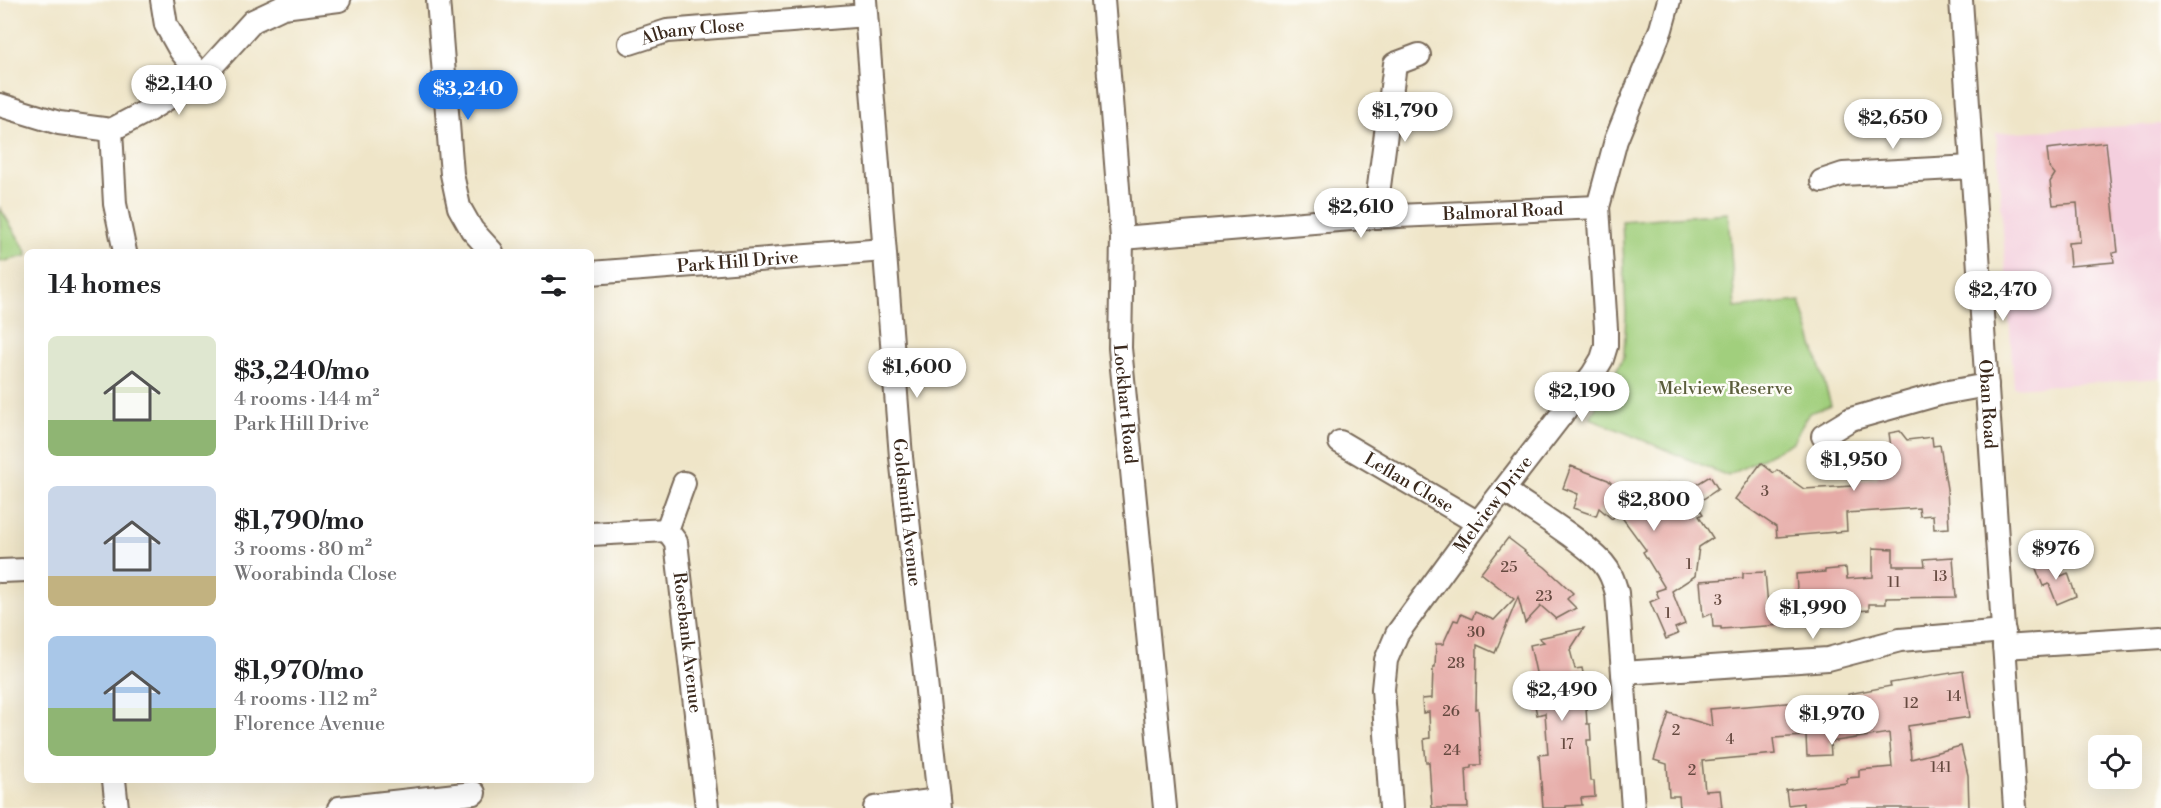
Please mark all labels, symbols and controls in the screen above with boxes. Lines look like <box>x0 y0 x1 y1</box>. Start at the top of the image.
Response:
street label: Albany Close <box>637 14 745 51</box>
pin: $2,140 <box>130 65 228 116</box>
pin: $3,240 <box>419 70 517 121</box>
text: $2,140 <box>145 72 213 97</box>
text: $3,240 <box>433 77 503 102</box>
pin: $1,790 <box>1356 92 1454 143</box>
text: $1,790 <box>1372 99 1438 124</box>
pin: $2,650 <box>1844 99 1942 150</box>
text: $2,650 <box>1858 106 1928 131</box>
pin: $2,610 <box>1312 188 1410 239</box>
text: $2,610 <box>1328 195 1394 220</box>
street label: Balmoral Road <box>1441 198 1565 226</box>
street label: Park Hill Drive <box>676 246 799 278</box>
text: 14 homes <box>48 269 161 301</box>
icon: filters <box>537 269 570 302</box>
pin: $2,470 <box>1954 271 2052 322</box>
text: $2,470 <box>1969 278 2037 303</box>
street label: Lockhart Road <box>1108 343 1142 466</box>
pin: $1,600 <box>868 348 966 399</box>
text: $3,240/mo <box>234 355 370 387</box>
text: $1,600 <box>882 355 952 380</box>
street label: Oban Road <box>1973 359 2002 450</box>
icon: home <box>96 360 168 432</box>
pin: $2,190 <box>1533 372 1631 423</box>
park label: Melview Reserve <box>1657 377 1793 400</box>
text: $2,190 <box>1548 379 1616 404</box>
text: 4 rooms · 144 m² <box>234 387 379 412</box>
text: Park Hill Drive <box>234 412 369 437</box>
street label: Goldsmith Avenue <box>888 437 926 588</box>
pin: $1,950 <box>1805 441 1903 492</box>
street label: Leflan Close <box>1360 448 1458 518</box>
text: $1,950 <box>1820 448 1888 473</box>
street label: Melview Drive <box>1449 451 1538 558</box>
pin: $2,800 <box>1605 481 1703 532</box>
house number: 3 <box>1761 482 1769 501</box>
text: $2,800 <box>1618 488 1690 513</box>
text: $1,790/mo <box>234 505 364 537</box>
icon: home <box>96 510 168 582</box>
pin: $976 <box>2020 530 2092 581</box>
text: 3 rooms · 80 m² <box>234 537 372 562</box>
text: $976 <box>2032 537 2080 562</box>
house number: 1 <box>1686 555 1693 574</box>
house number: 25 <box>1501 558 1517 577</box>
text: Woorabinda Close <box>234 562 397 587</box>
house number: 13 <box>1933 567 1947 586</box>
street label: Rosebank Avenue <box>668 571 707 714</box>
house number: 11 <box>1887 573 1901 592</box>
house number: 23 <box>1536 587 1552 606</box>
pin: $1,990 <box>1764 589 1862 640</box>
house number: 3 <box>1714 591 1722 610</box>
text: $1,990 <box>1779 596 1847 621</box>
house number: 1 <box>1665 604 1672 623</box>
house number: 30 <box>1467 623 1485 642</box>
house number: 28 <box>1447 654 1465 673</box>
text: $1,970/mo <box>234 655 364 687</box>
icon: home <box>96 660 168 732</box>
pin: $2,490 <box>1513 671 1611 722</box>
text: $2,490 <box>1526 678 1598 703</box>
text: 4 rooms · 112 m² <box>234 687 377 712</box>
house number: 14 <box>1947 687 1961 706</box>
house number: 12 <box>1903 694 1919 713</box>
pin: $1,970 <box>1783 695 1881 746</box>
house number: 26 <box>1442 702 1460 721</box>
text: $1,970 <box>1799 702 1865 727</box>
text: Florence Avenue <box>234 712 385 737</box>
house number: 2 <box>1672 721 1680 740</box>
house number: 4 <box>1726 730 1735 749</box>
house number: 17 <box>1560 735 1574 754</box>
map controls <box>2088 735 2142 789</box>
button: locate <box>2088 735 2142 789</box>
house number: 24 <box>1443 741 1461 760</box>
house number: 141 <box>1930 758 1952 777</box>
house number: 2 <box>1688 761 1696 780</box>

